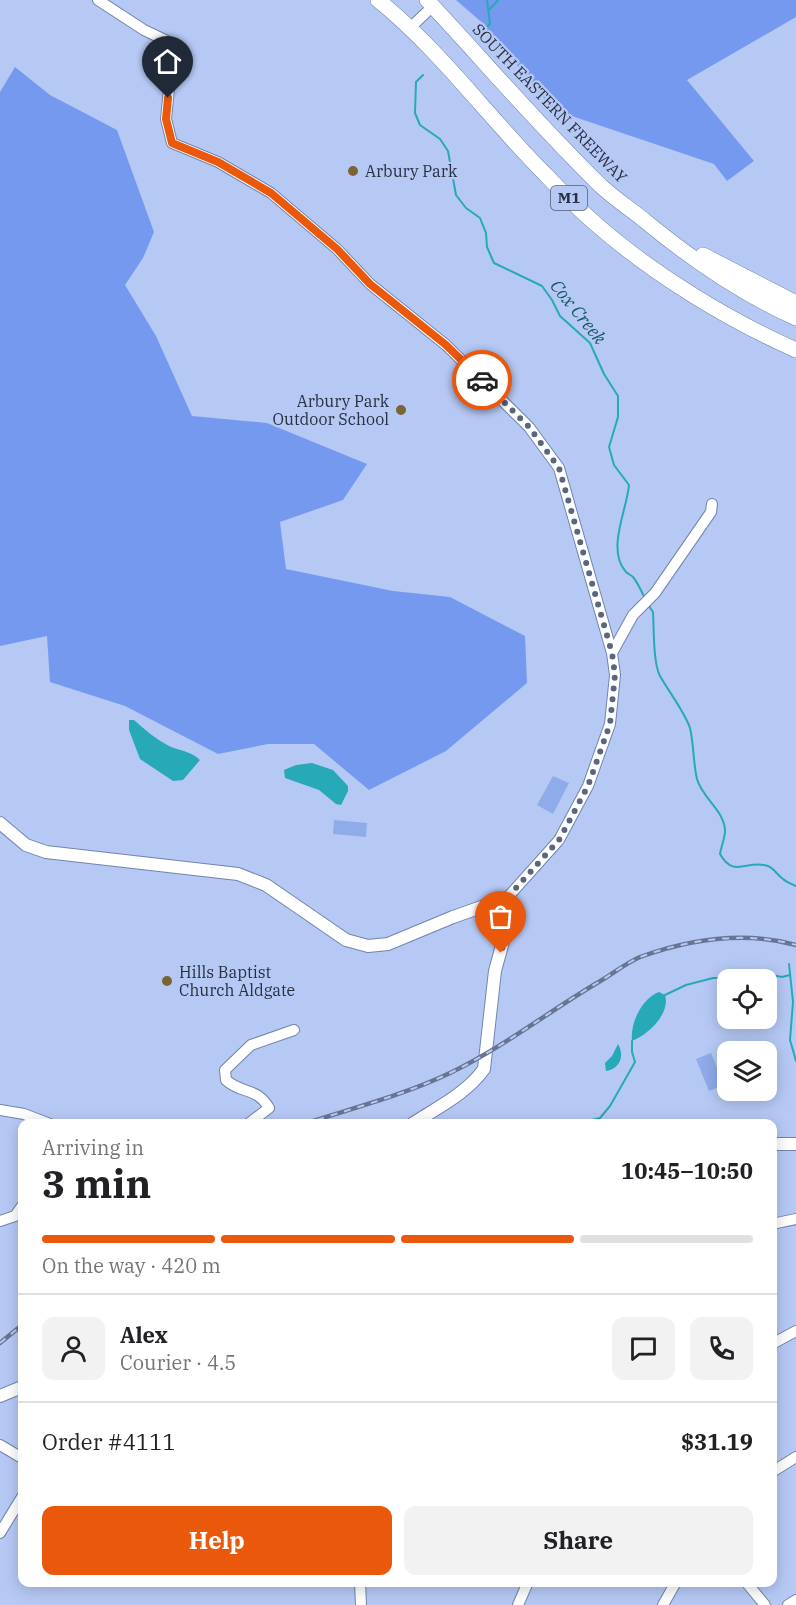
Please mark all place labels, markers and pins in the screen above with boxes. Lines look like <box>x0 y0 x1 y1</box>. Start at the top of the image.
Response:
pin <box>142 36 193 98</box>
place label: Arbury Park <box>365 161 458 181</box>
marker: Arbury Park <box>346 164 360 178</box>
place label: Arbury Park Outdoor School <box>273 391 390 429</box>
marker: Arbury Park Outdoor School <box>394 403 408 417</box>
pin <box>475 891 526 953</box>
place label: Hills Baptist Church Aldgate <box>179 962 295 1000</box>
marker: Hills Baptist Church Aldgate <box>160 974 174 988</box>

